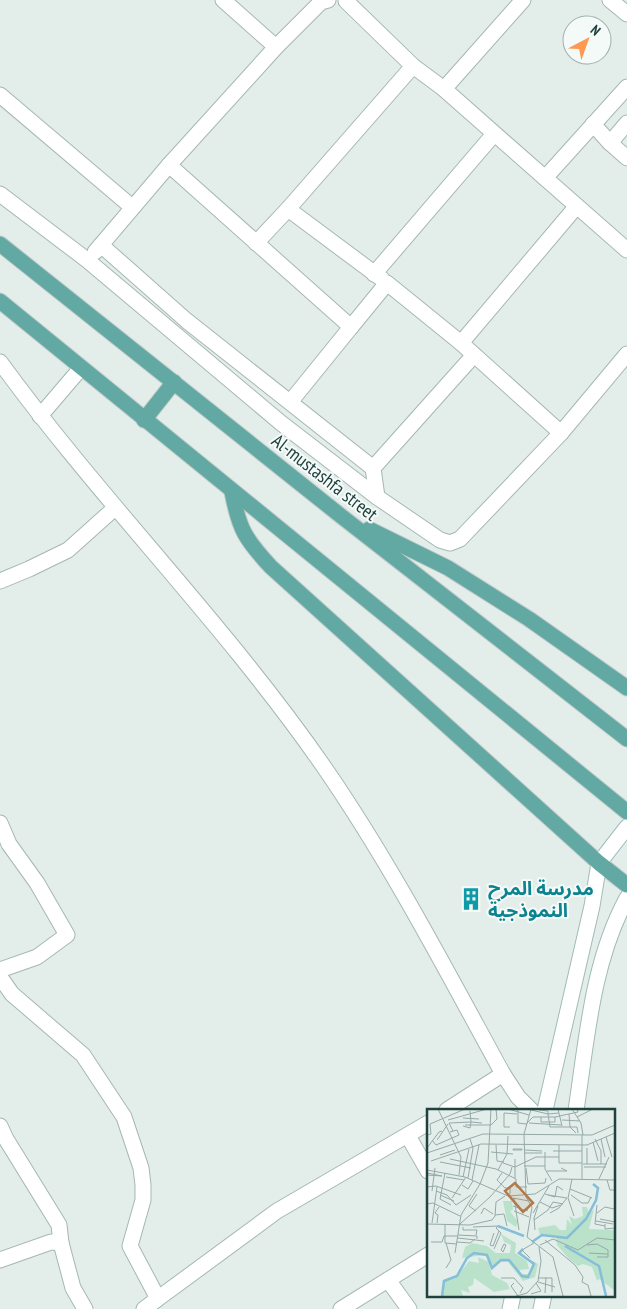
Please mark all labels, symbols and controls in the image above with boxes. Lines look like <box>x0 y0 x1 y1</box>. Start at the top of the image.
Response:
north arrow <box>562 15 612 65</box>
text: N <box>587 21 604 39</box>
street label: Al-mustashfa street <box>267 428 383 526</box>
place label: مدرسة المرح النموذجية <box>488 876 594 922</box>
building icon: مدرسة المرح النموذجية <box>458 886 484 912</box>
inset map <box>427 1109 614 1296</box>

